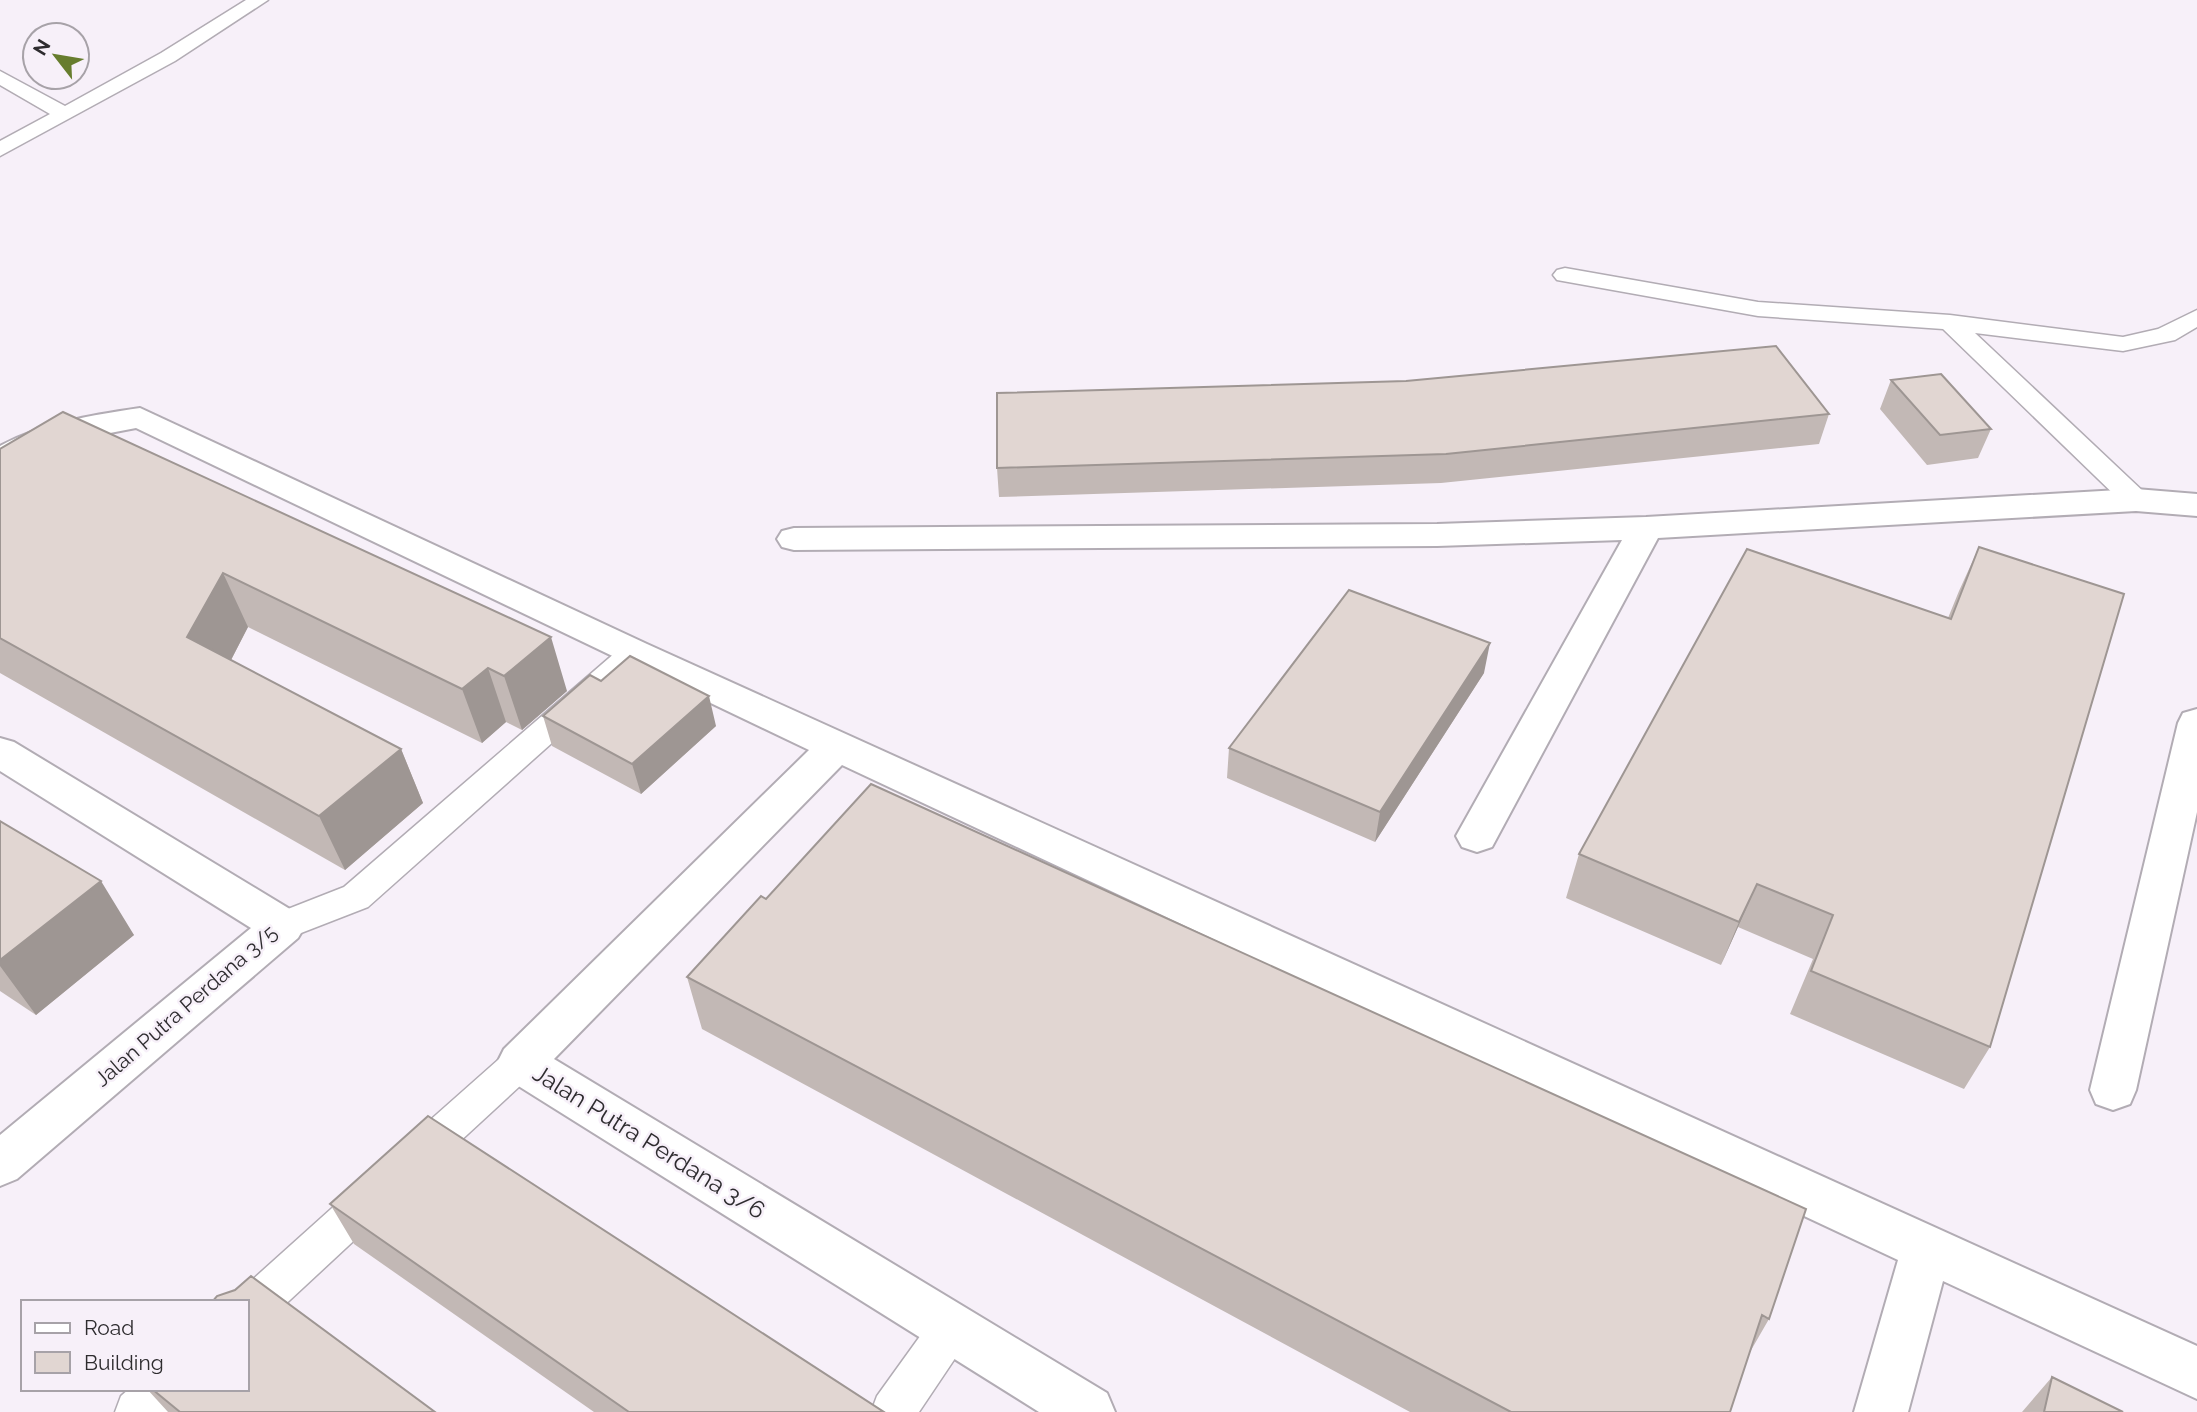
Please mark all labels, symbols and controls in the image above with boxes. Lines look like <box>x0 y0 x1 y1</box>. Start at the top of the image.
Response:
north arrow <box>21 21 91 91</box>
text: N <box>28 35 55 59</box>
street label: Jalan Putra Perdana 3/5 <box>89 920 282 1092</box>
street label: Jalan Putra Perdana 3/6 <box>528 1058 771 1225</box>
legend <box>21 1300 248 1391</box>
text: Road <box>84 1315 134 1340</box>
text: Building <box>84 1350 164 1375</box>

